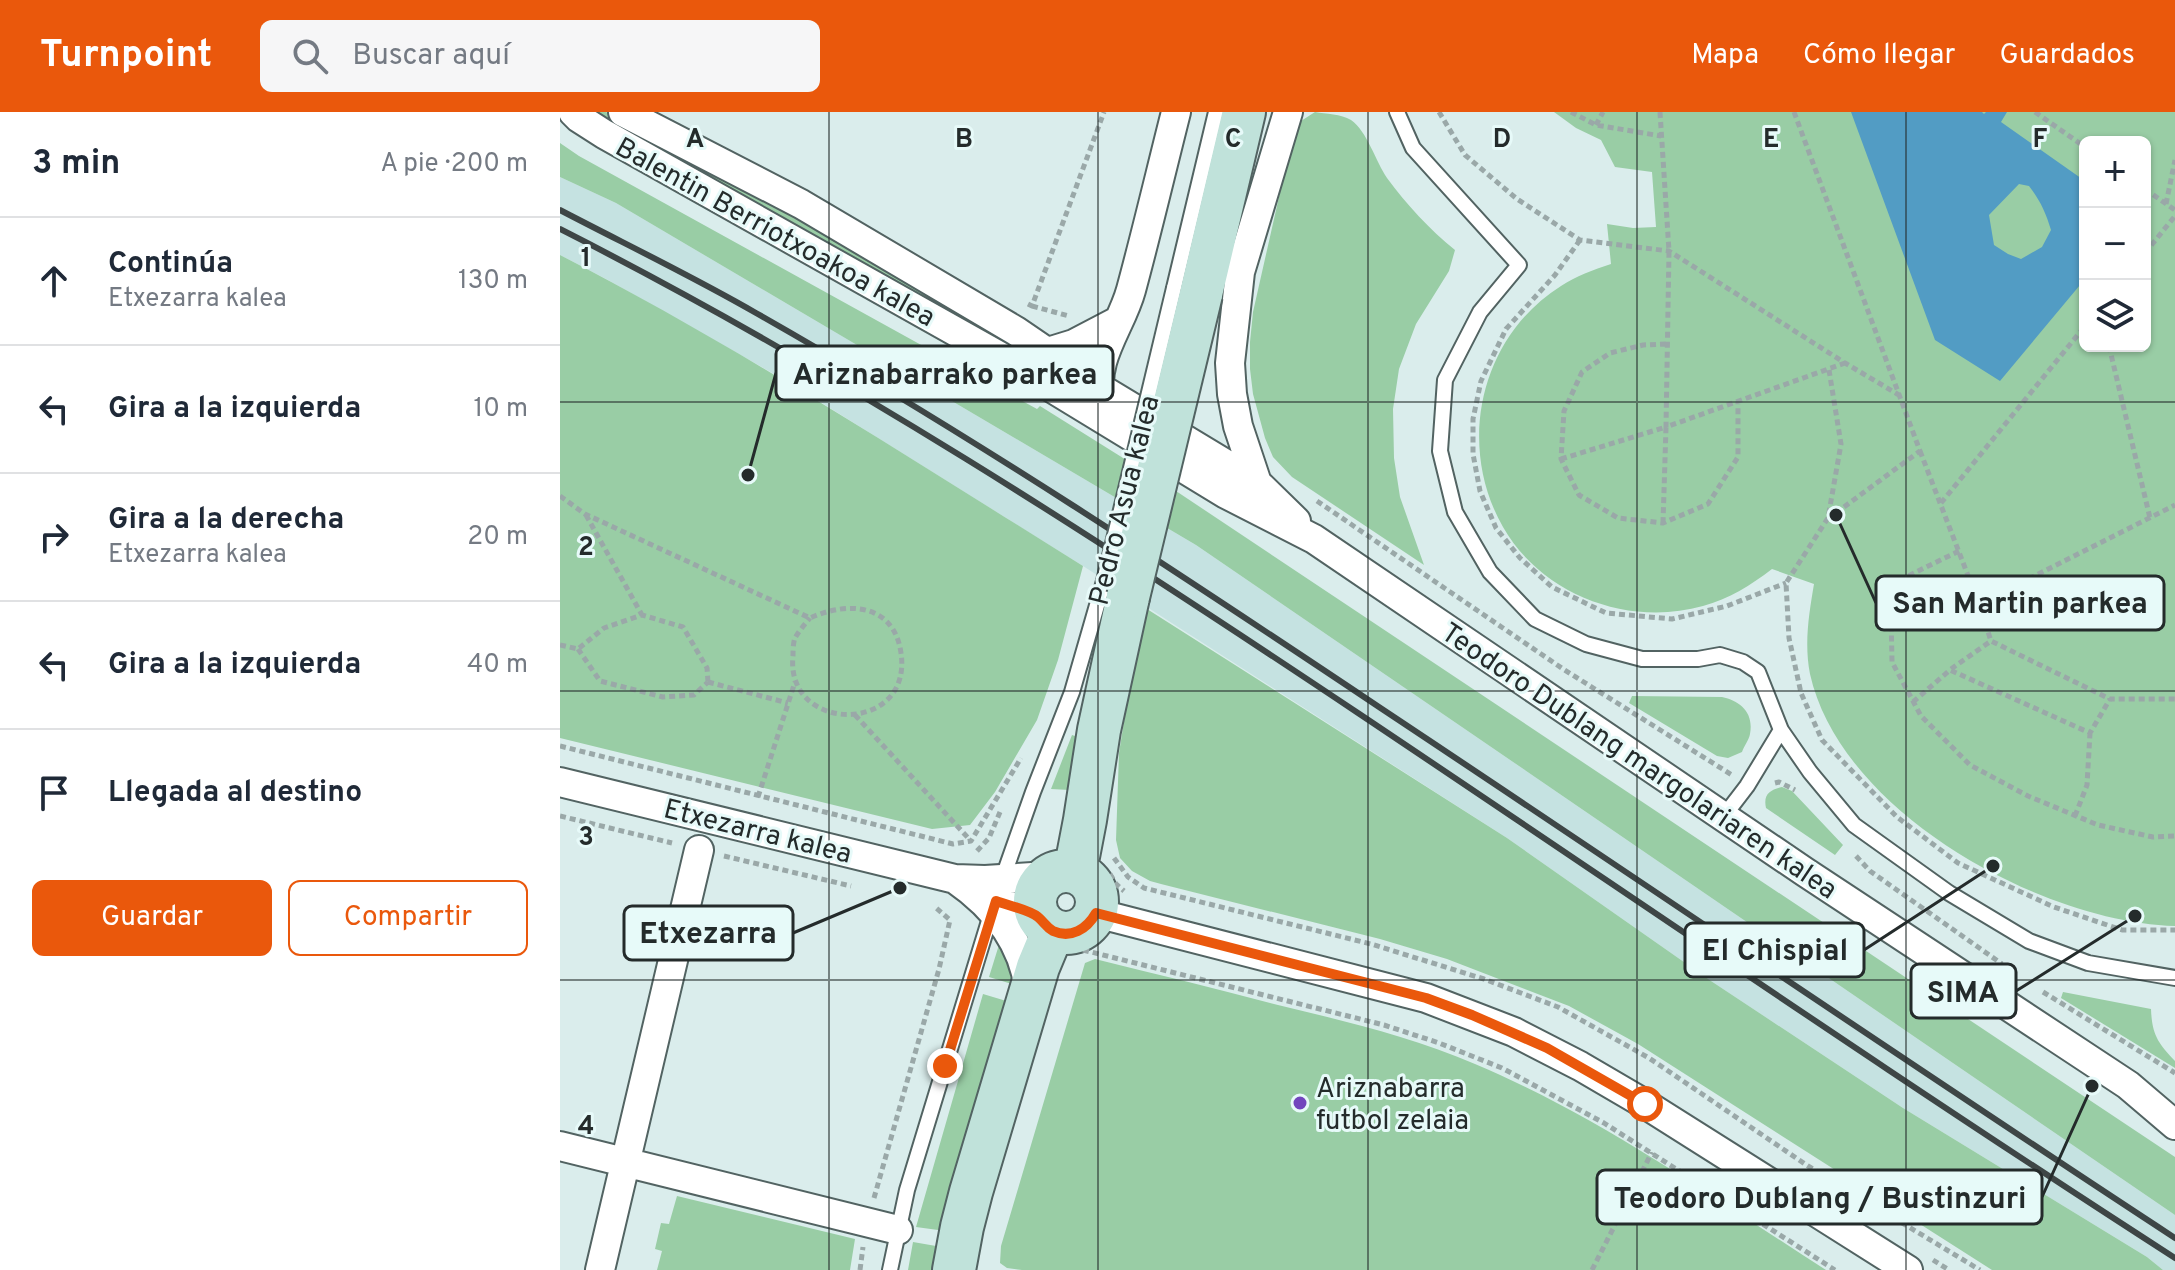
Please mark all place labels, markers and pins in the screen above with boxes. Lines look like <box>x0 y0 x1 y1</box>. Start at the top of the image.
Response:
callout: Ariznabarrako parkea <box>776 346 1113 400</box>
callout: San Martin parkea <box>1876 576 2164 630</box>
callout: Etxezarra <box>624 906 793 960</box>
callout: El Chispial <box>1685 923 1864 977</box>
callout: SIMA <box>1911 964 2016 1018</box>
place label: Ariznabarra futbol zelaia <box>1316 1072 1469 1140</box>
marker: Ariznabarra futbol zelaia <box>1291 1094 1309 1112</box>
callout: Teodoro Dublang / Bustinzuri <box>1597 1170 2042 1224</box>

